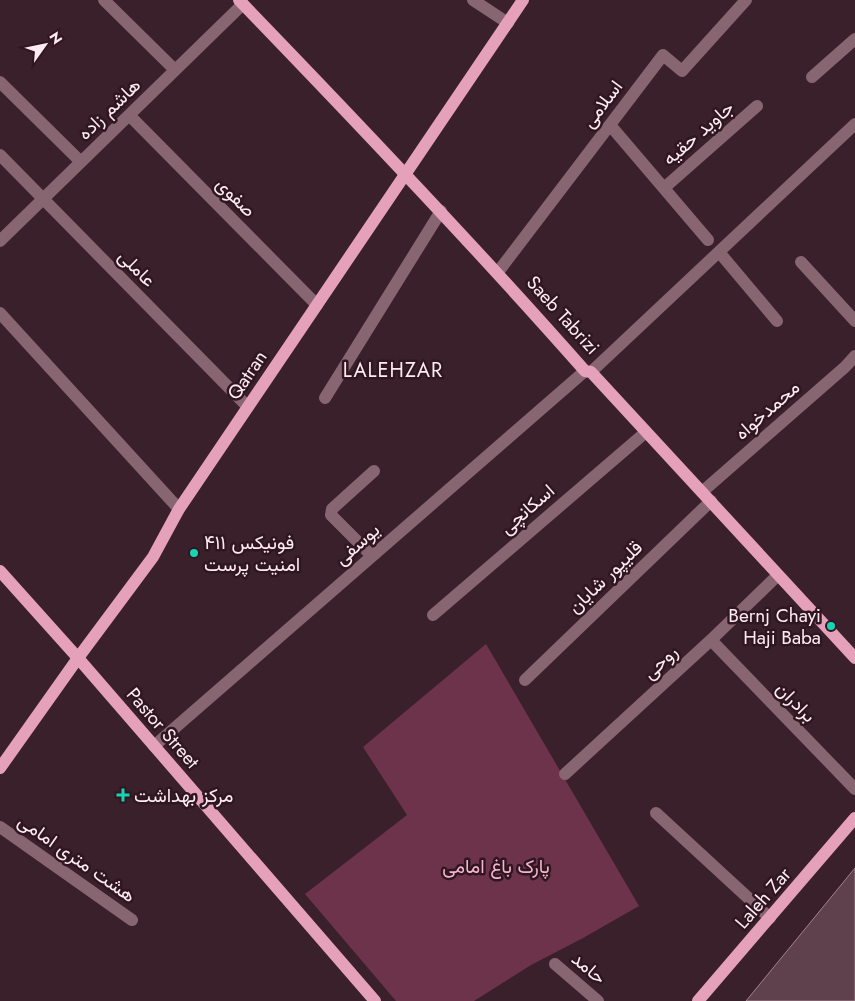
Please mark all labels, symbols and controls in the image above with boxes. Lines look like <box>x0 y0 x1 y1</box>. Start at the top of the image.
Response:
north arrow <box>20 20 70 70</box>
text: N <box>44 28 67 48</box>
street label: هاشم زاده <box>71 72 147 146</box>
street label: اسلامی <box>575 74 629 134</box>
street label: جاوید حقیه <box>656 94 740 172</box>
street label: صفوی <box>210 171 262 223</box>
street label: عاملی <box>112 243 162 293</box>
street label: Saeb Tabrizi <box>520 270 606 360</box>
street label: Qatran <box>221 345 273 405</box>
district label: LALEHZAR <box>343 356 443 385</box>
street label: محمدخواه <box>729 374 805 446</box>
street label: اسکانچی <box>494 478 560 540</box>
street label: یوسفی <box>328 517 386 571</box>
place label: فونیکس ۴۱۱ امنیت پرست <box>204 529 300 578</box>
street label: قلیپور شایان <box>562 534 648 620</box>
marker: فونیکس ۴۱۱ امنیت پرست <box>188 547 200 559</box>
place label: Bernj Chayi Haji Baba <box>728 602 821 651</box>
marker: Bernj Chayi Haji Baba <box>825 620 837 632</box>
street label: روحی <box>636 639 684 685</box>
street label: برادران <box>770 675 822 729</box>
street label: Pastor Street <box>120 682 206 775</box>
place label: مرکز بهداشت <box>134 782 233 809</box>
marker: مرکز بهداشت <box>116 788 130 802</box>
street label: هشت متری امامی <box>13 807 141 909</box>
park label: پارک باغ امامی <box>442 853 550 880</box>
street label: Laleh Zar <box>729 861 798 935</box>
street label: حامد <box>566 945 612 991</box>

